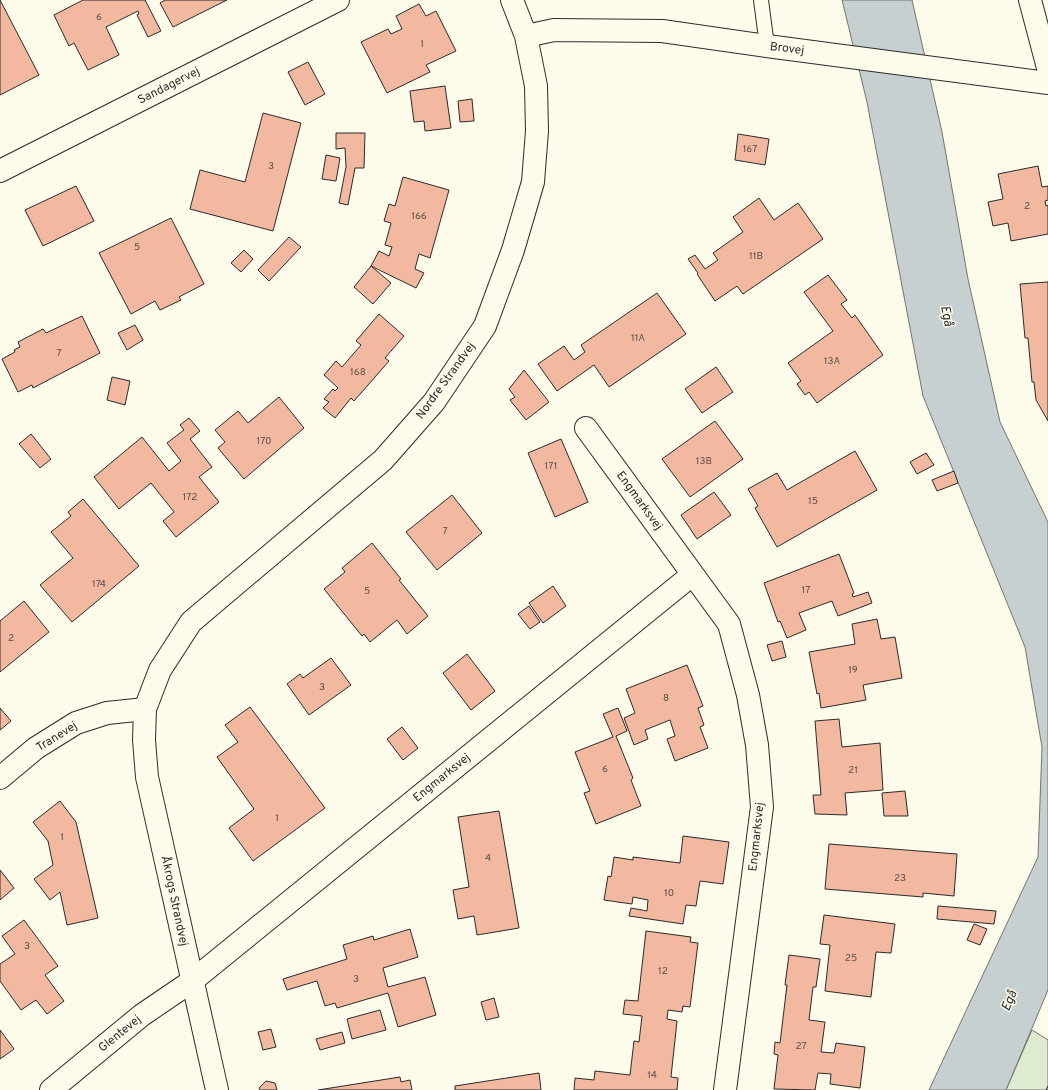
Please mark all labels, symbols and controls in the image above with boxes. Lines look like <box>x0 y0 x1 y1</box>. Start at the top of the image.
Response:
house number: 6 <box>96 11 102 24</box>
house number: 1 <box>420 38 424 51</box>
street label: Brovej <box>769 39 805 59</box>
street label: Sandagervej <box>135 64 203 108</box>
house number: 167 <box>743 143 757 156</box>
house number: 3 <box>268 160 274 173</box>
house number: 2 <box>1024 200 1030 213</box>
house number: 166 <box>411 210 427 223</box>
house number: 5 <box>134 241 140 254</box>
house number: 11B <box>749 250 763 263</box>
water label: Egå <box>936 304 956 328</box>
house number: 11A <box>631 332 645 345</box>
street label: Nordre Strandvej <box>413 339 479 423</box>
house number: 7 <box>56 347 62 360</box>
house number: 13A <box>824 355 840 368</box>
house number: 168 <box>350 366 366 379</box>
house number: 170 <box>256 435 272 448</box>
house number: 13B <box>696 455 712 468</box>
house number: 171 <box>545 460 557 473</box>
street label: Engmarksvej <box>612 468 666 534</box>
house number: 172 <box>183 491 197 504</box>
house number: 15 <box>808 495 818 508</box>
house number: 7 <box>442 525 448 538</box>
house number: 174 <box>92 578 106 591</box>
house number: 17 <box>802 584 810 597</box>
house number: 5 <box>364 585 370 598</box>
house number: 2 <box>8 632 14 645</box>
house number: 19 <box>848 664 858 677</box>
house number: 3 <box>319 681 325 694</box>
house number: 8 <box>663 692 669 705</box>
street label: Tranevej <box>33 718 81 756</box>
street label: Engmarksvej <box>410 750 474 806</box>
house number: 6 <box>602 763 608 776</box>
house number: 21 <box>848 764 858 777</box>
street label: Engmarksvej <box>745 802 769 872</box>
house number: 1 <box>275 812 279 825</box>
house number: 1 <box>60 831 64 844</box>
house number: 4 <box>485 852 491 865</box>
street label: Åkrogs Strandvej <box>157 854 191 948</box>
house number: 23 <box>894 872 906 885</box>
house number: 10 <box>664 887 674 900</box>
house number: 3 <box>24 940 30 953</box>
house number: 25 <box>845 952 857 965</box>
house number: 12 <box>658 965 668 978</box>
house number: 3 <box>353 973 359 986</box>
water label: Egå <box>999 988 1022 1014</box>
street label: Glentevej <box>95 1012 145 1056</box>
house number: 27 <box>795 1040 807 1053</box>
house number: 14 <box>647 1069 657 1082</box>

